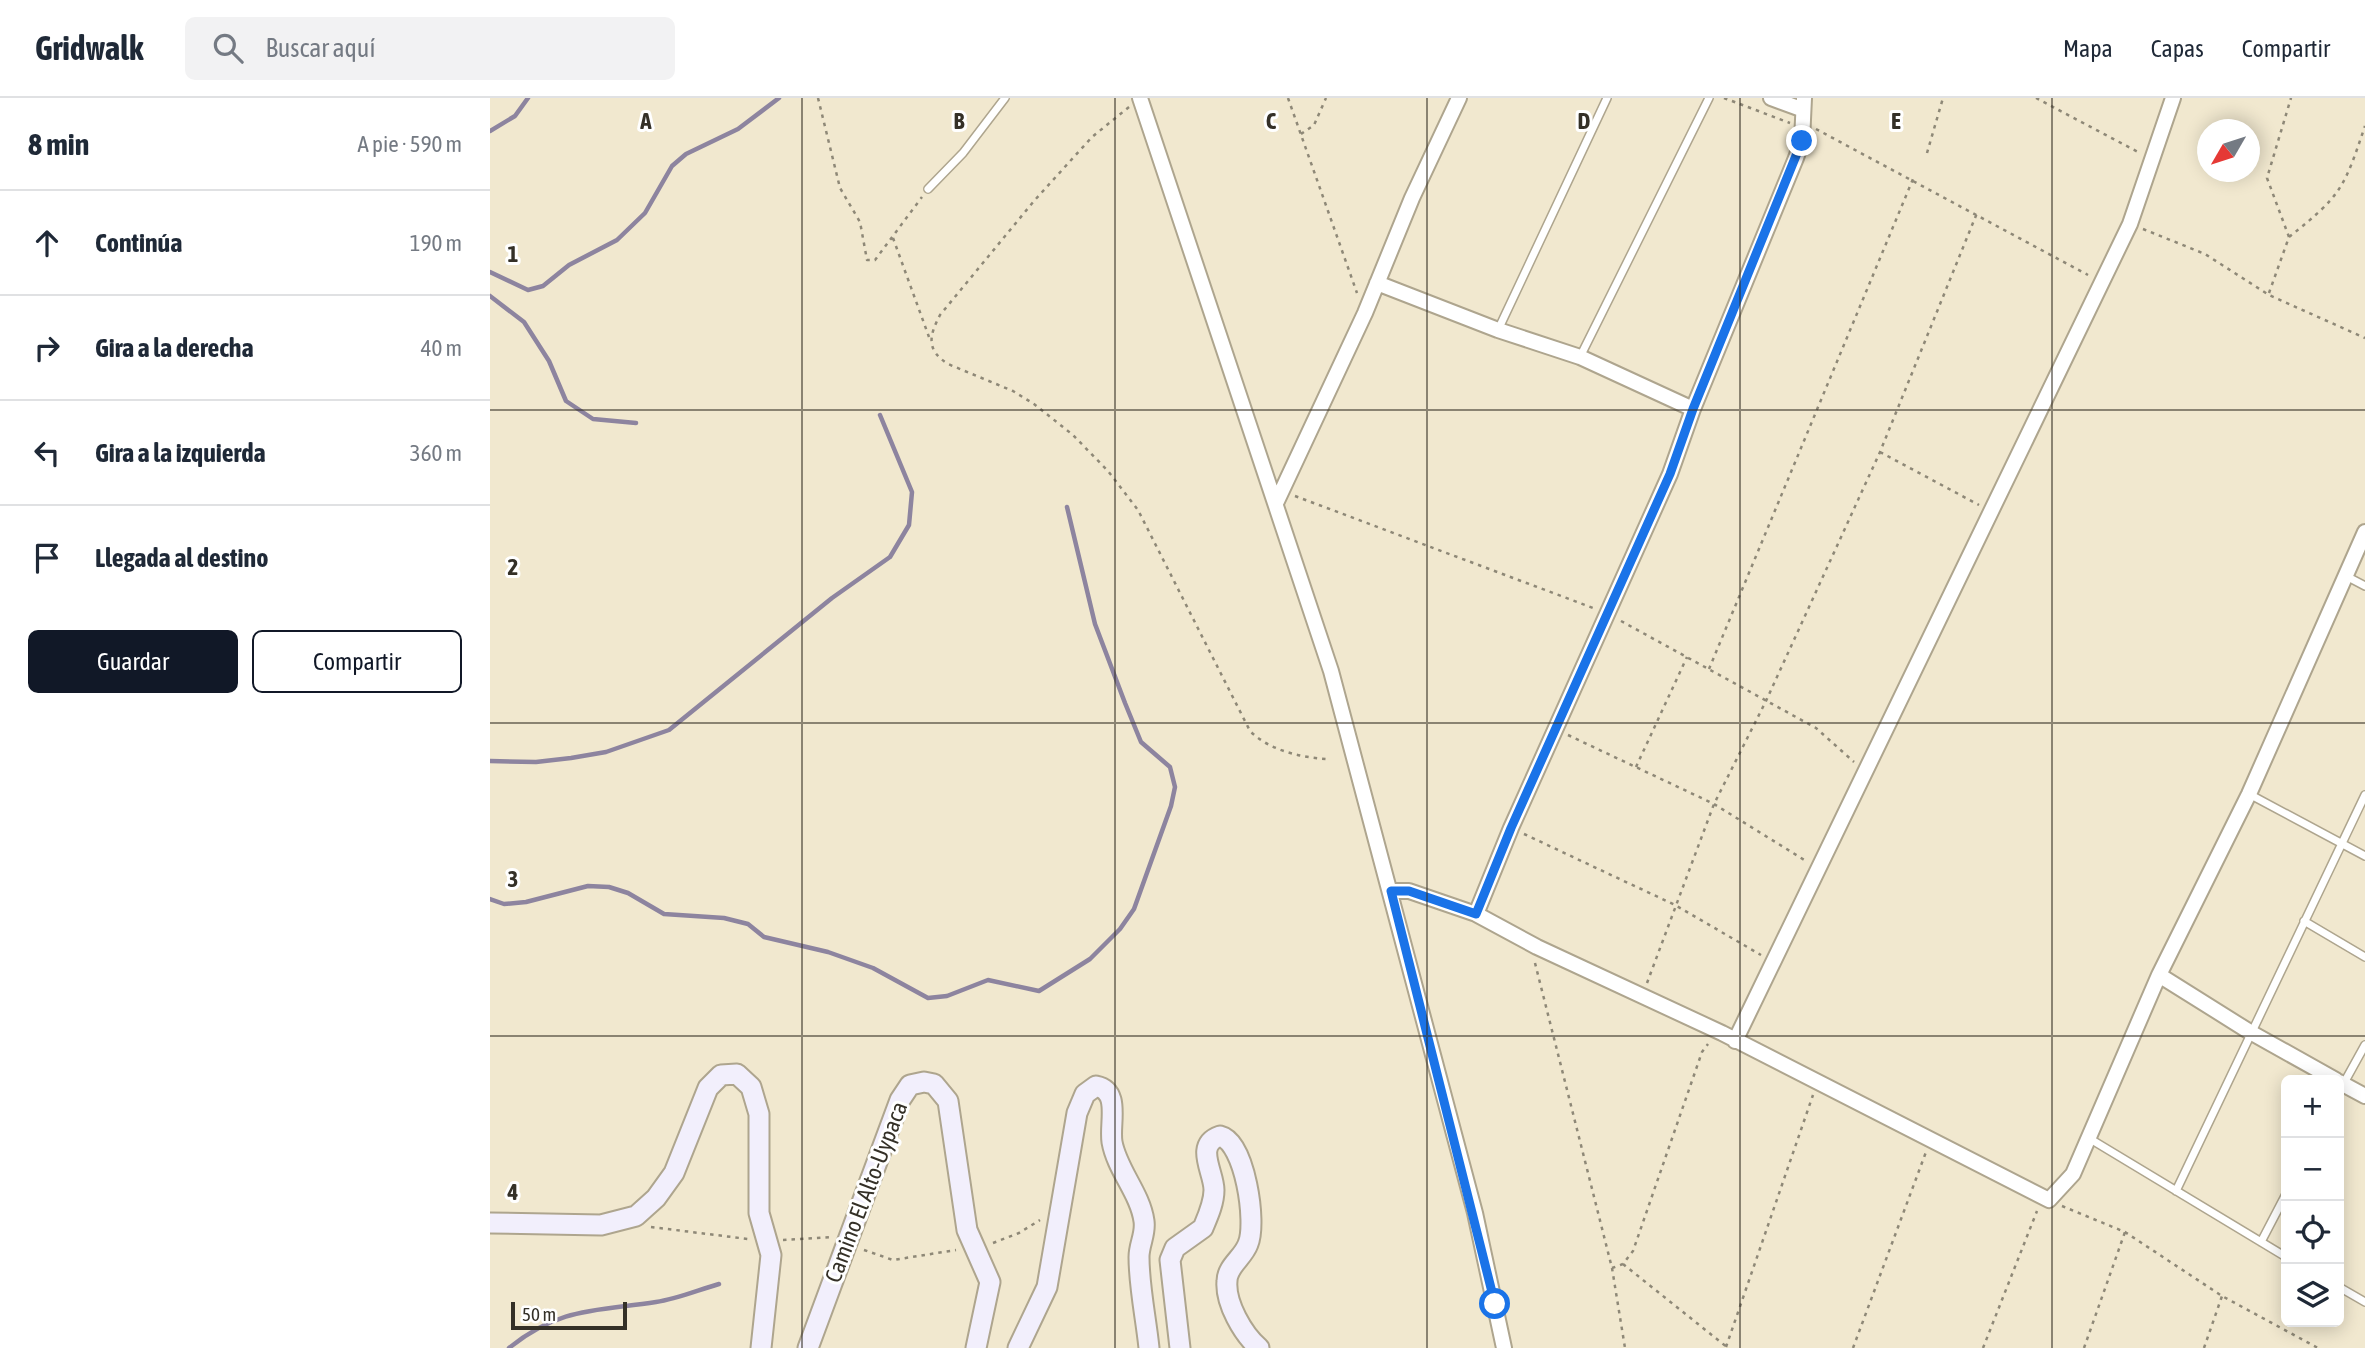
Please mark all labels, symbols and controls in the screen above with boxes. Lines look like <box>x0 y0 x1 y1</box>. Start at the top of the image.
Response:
search box <box>185 17 675 80</box>
text: Gridwalk <box>35 29 143 67</box>
icon: search <box>209 29 247 67</box>
text: Buscar aquí <box>265 33 375 63</box>
text: Mapa <box>2063 35 2113 62</box>
text: Capas <box>2151 35 2204 62</box>
text: Compartir <box>2242 35 2330 62</box>
text: A <box>639 108 652 134</box>
text: B <box>954 108 965 134</box>
text: C <box>1266 108 1277 134</box>
text: D <box>1578 108 1591 134</box>
text: E <box>1891 108 1901 134</box>
north arrow <box>2197 119 2260 182</box>
route end <box>1786 125 1817 156</box>
text: 8 min <box>28 127 89 161</box>
text: A pie · 590 m <box>358 131 462 157</box>
icon: ahead <box>28 224 66 262</box>
text: Continúa <box>95 228 182 258</box>
text: 190 m <box>410 230 462 256</box>
text: 1 <box>508 241 519 267</box>
icon: right <box>28 329 66 367</box>
text: Gira a la derecha <box>95 333 254 363</box>
text: 40 m <box>421 335 462 361</box>
icon: left <box>28 434 66 472</box>
text: Gira a la izquierda <box>95 438 266 468</box>
text: 360 m <box>410 440 462 466</box>
icon: arrive <box>28 539 66 577</box>
text: Llegada al destino <box>95 543 268 573</box>
text: 2 <box>508 554 518 580</box>
button: Guardar <box>28 630 238 693</box>
button: Compartir <box>252 630 462 693</box>
text: 3 <box>508 866 518 892</box>
map controls <box>2281 1075 2344 1327</box>
button: + <box>2281 1075 2344 1138</box>
street label: Camino El Alto-Uypaca <box>820 1098 912 1286</box>
button: − <box>2281 1138 2344 1201</box>
text: 4 <box>507 1179 519 1205</box>
button: locate <box>2281 1201 2344 1264</box>
button: layers <box>2281 1264 2344 1327</box>
route start <box>1479 1288 1510 1319</box>
scale bar <box>511 1299 626 1331</box>
text: 50 m <box>522 1303 556 1325</box>

